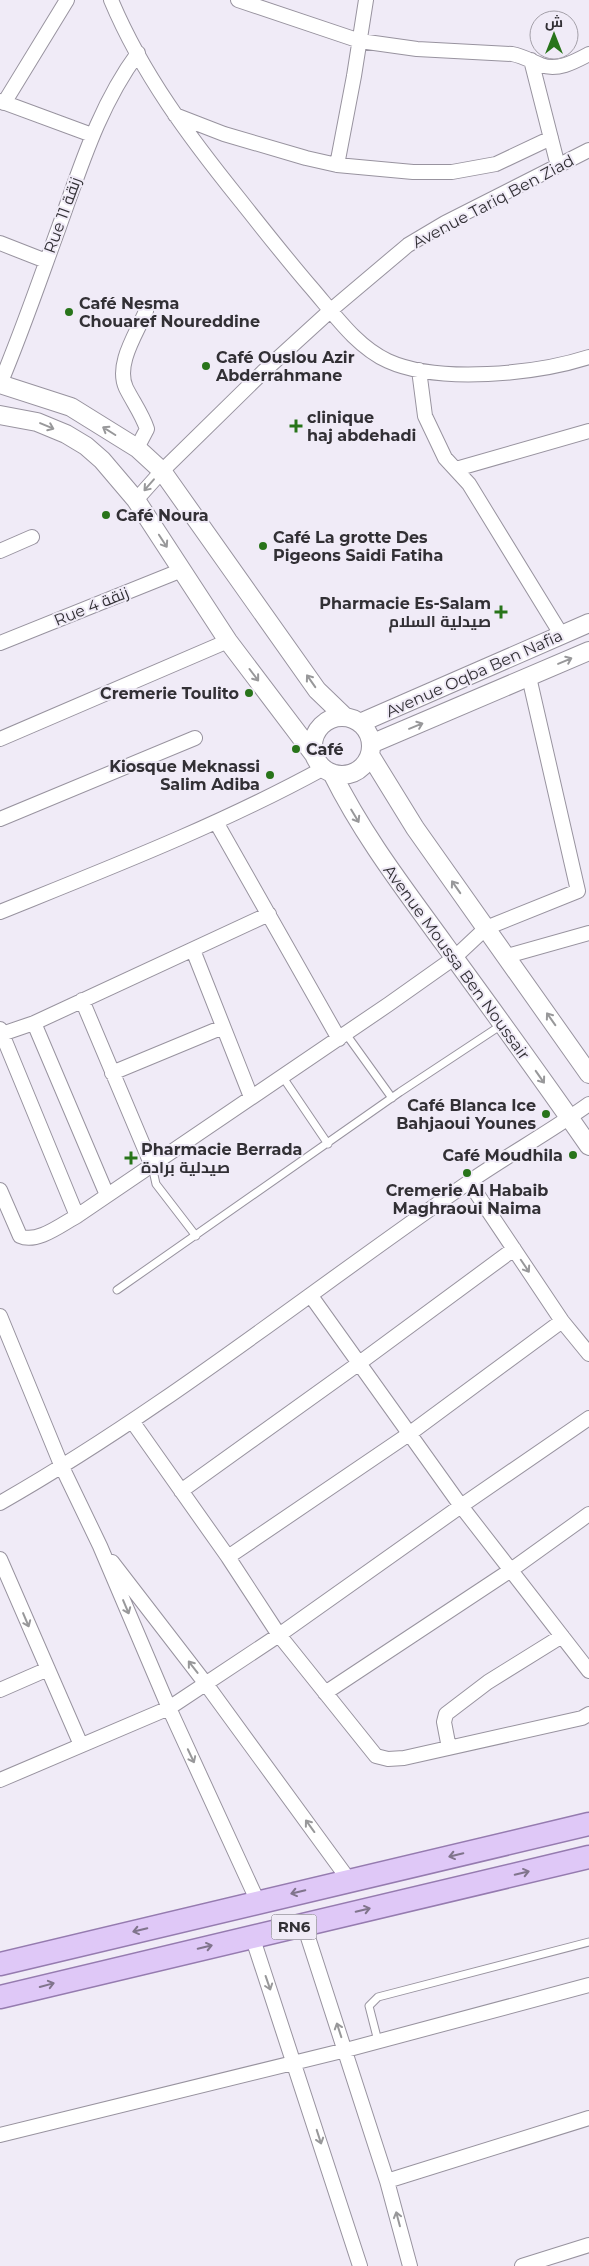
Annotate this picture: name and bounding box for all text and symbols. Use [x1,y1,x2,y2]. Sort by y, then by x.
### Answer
north arrow [529,10,579,60]
text: ش [545,13,563,31]
street label: Avenue Tariq Ben Ziad [409,151,577,252]
street label: Rue 11 زنقة [40,174,85,256]
place label: Café Nesma Chouaref Noureddine [79,294,260,331]
marker: Café Nesma Chouaref Noureddine [63,306,75,318]
place label: Café Ouslou Azir Abderrahmane [215,348,355,385]
marker: Café Ouslou Azir Abderrahmane [200,360,212,372]
place label: clinique haj abdehadi [307,408,416,445]
marker: clinique haj abdehadi [289,419,303,433]
one-way arrow [39,422,54,431]
one-way arrow [103,426,117,436]
one-way arrow [143,479,155,492]
place label: Café Noura [116,506,209,525]
marker: Café Noura [100,509,112,521]
place label: Café La grotte Des Pigeons Saidi Fatiha [273,528,443,565]
one-way arrow [158,534,168,548]
marker: Café La grotte Des Pigeons Saidi Fatiha [257,540,269,552]
street label: Rue 4 زنقة [51,583,131,630]
place label: Pharmacie Es-Salam صيدلية السلام [319,594,491,633]
marker: Pharmacie Es-Salam صيدلية السلام [495,606,507,618]
street label: Avenue Oqba Ben Nafia [383,626,566,721]
one-way arrow [557,656,572,665]
one-way arrow [249,668,259,682]
one-way arrow [306,675,316,689]
place label: Cremerie Toulito [100,684,239,703]
marker: Cremerie Toulito [243,687,255,699]
one-way arrow [408,721,423,730]
place label: Café [306,740,344,759]
marker: Café [290,743,302,755]
place label: Kiosque Meknassi Salim Adiba [109,757,260,794]
marker: Kiosque Meknassi Salim Adiba [264,769,276,781]
one-way arrow [350,809,360,823]
street label: Avenue Moussa Ben Noussair [379,861,534,1063]
one-way arrow [451,880,461,894]
one-way arrow [546,1012,556,1026]
one-way arrow [535,1069,545,1083]
place label: Café Blanca Ice Bahjaoui Younes [396,1096,537,1133]
marker: Café Blanca Ice Bahjaoui Younes [540,1108,552,1120]
place label: Pharmacie Berrada صيدلية برادة [141,1140,302,1177]
place label: Café Moudhila [443,1146,563,1165]
marker: Café Moudhila [567,1149,579,1161]
marker: Pharmacie Berrada صيدلية برادة [125,1152,137,1164]
marker: Cremerie Al Habaib Maghraoui Naima [461,1167,473,1179]
place label: Cremerie Al Habaib Maghraoui Naima [386,1181,548,1218]
one-way arrow [520,1259,530,1273]
one-way arrow [121,1599,131,1614]
one-way arrow [22,1612,32,1627]
one-way arrow [188,1661,199,1674]
one-way arrow [187,1748,196,1763]
one-way arrow [305,1819,315,1833]
one-way arrow [449,1851,465,1860]
one-way arrow [513,1868,529,1877]
one-way arrow [291,1888,307,1897]
one-way arrow [355,1905,371,1914]
road number: RN6 [272,1914,316,1940]
one-way arrow [133,1926,149,1935]
one-way arrow [197,1942,213,1951]
one-way arrow [264,1974,273,1990]
one-way arrow [39,1980,55,1989]
one-way arrow [334,2023,343,2039]
one-way arrow [314,2129,324,2145]
one-way arrow [392,2211,402,2227]

